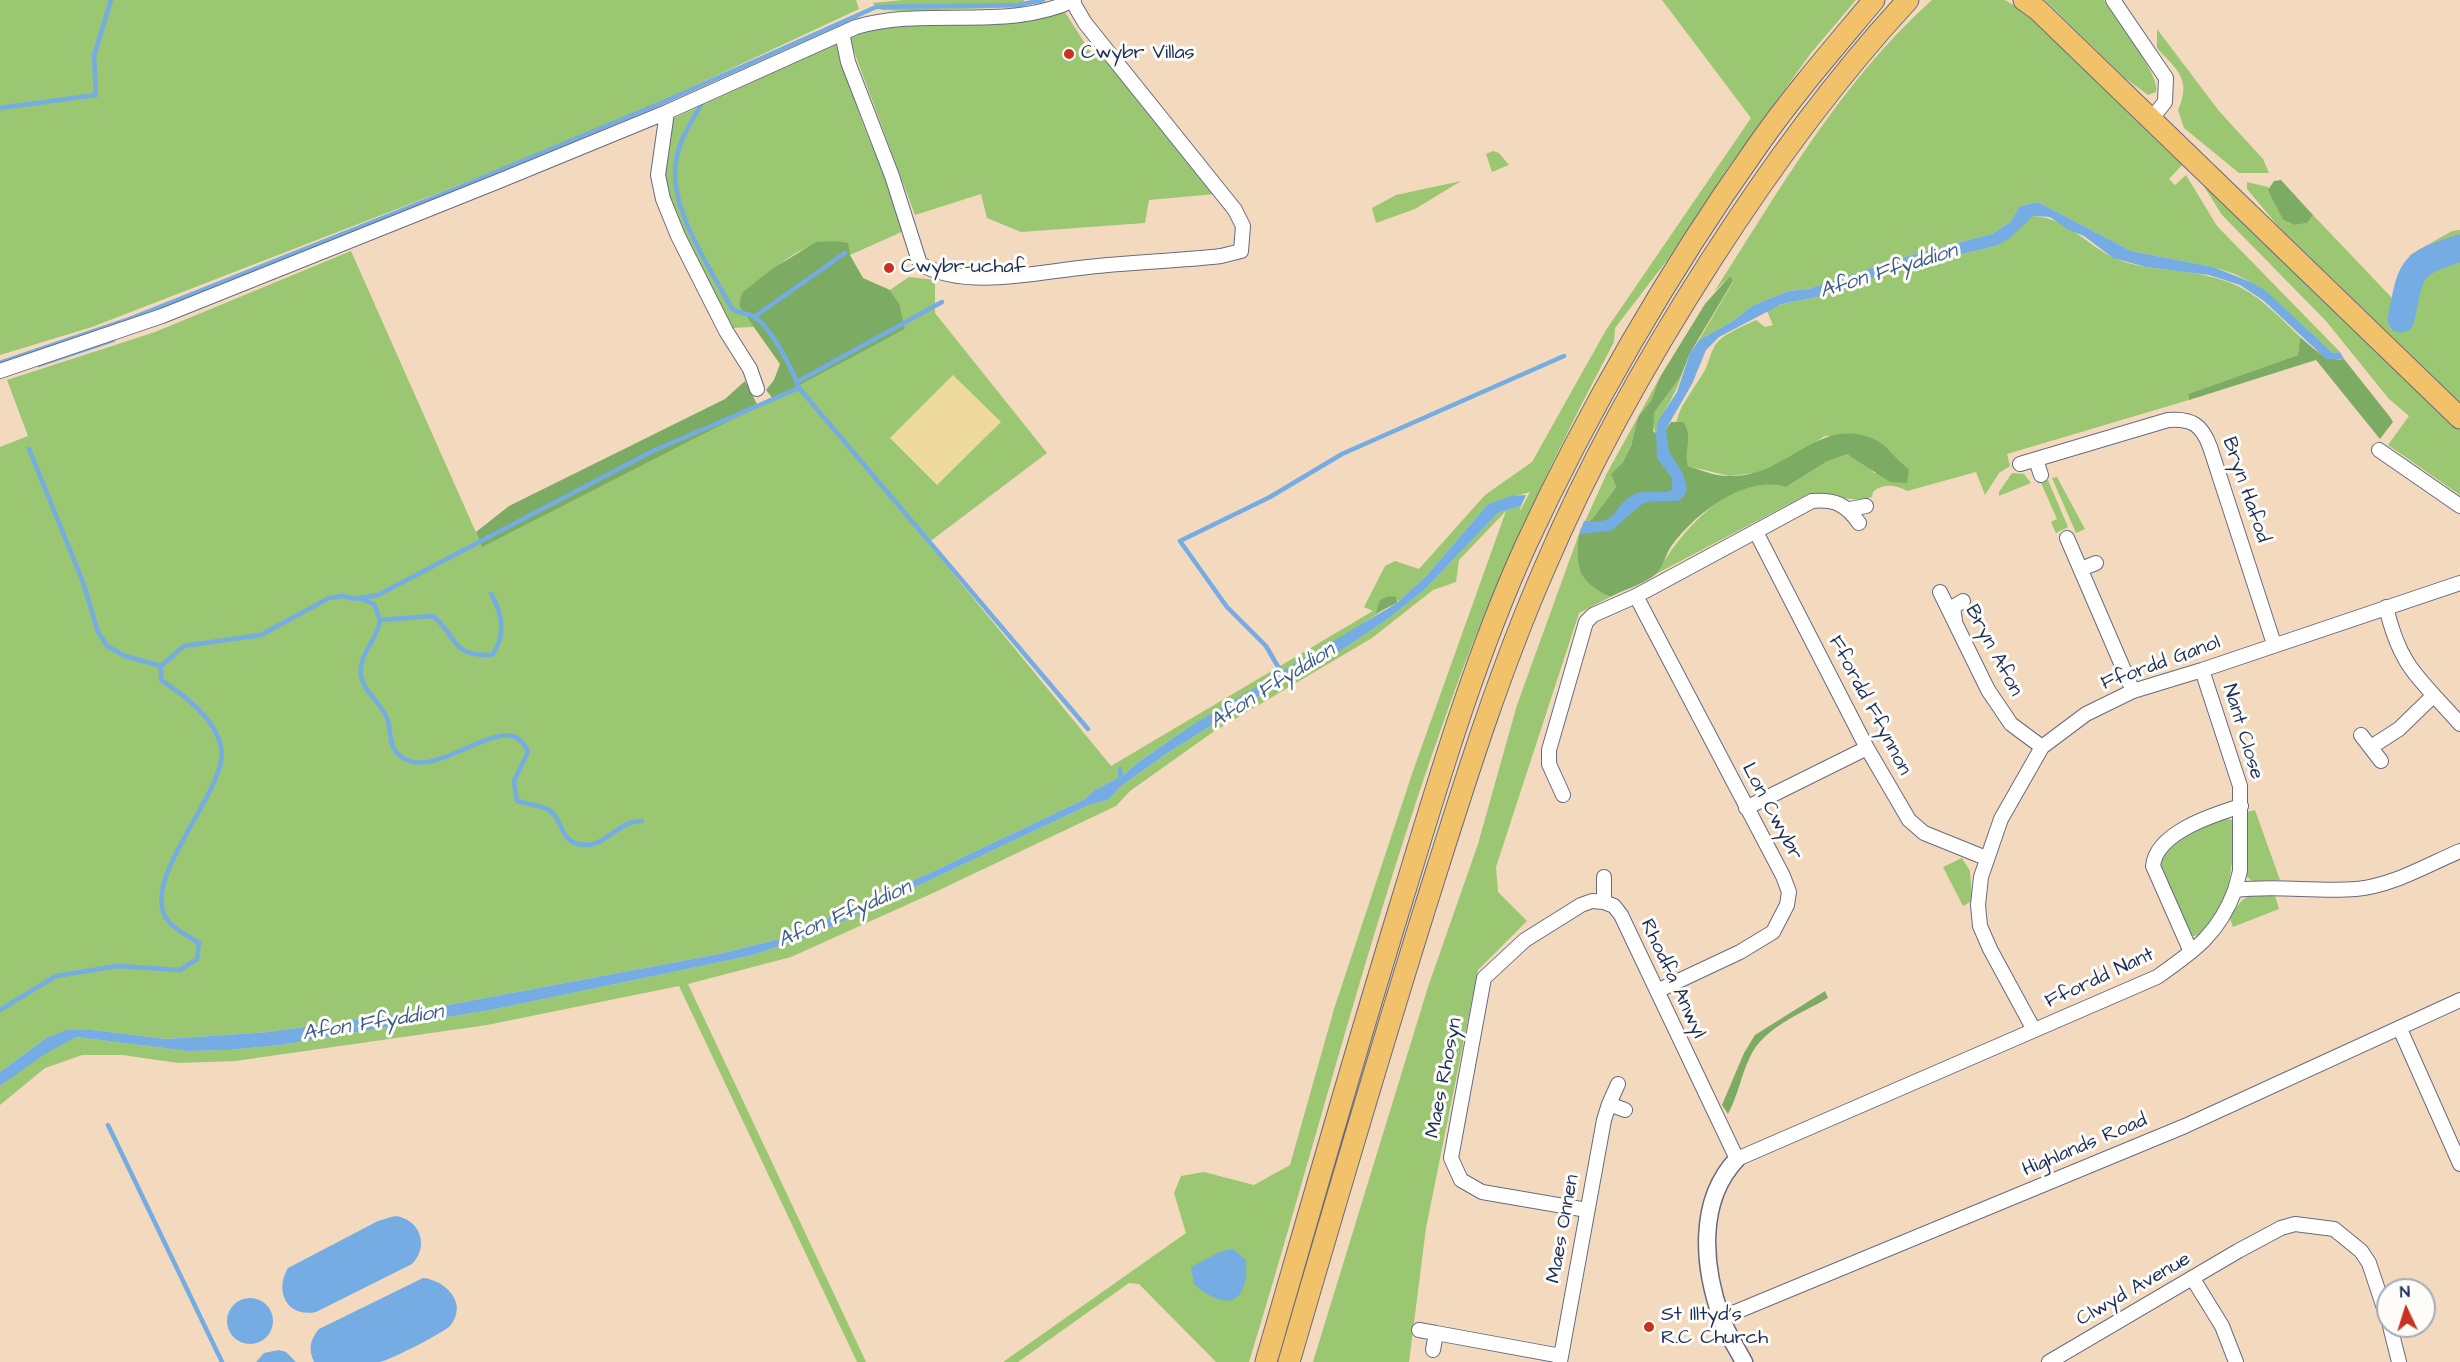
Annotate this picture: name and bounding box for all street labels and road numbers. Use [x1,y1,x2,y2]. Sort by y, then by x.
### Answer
street label: Bryn Hafod [2216,434,2274,546]
street label: Bryn Afon [1959,601,2027,701]
street label: Ffordd Ganol [2098,631,2224,697]
street label: Ffordd Ffynnon [1822,632,1916,780]
street label: Nant Close [2216,682,2268,782]
street label: Lon Cwybr [1735,759,1807,865]
street label: Rhodfa Anwyl [1634,916,1710,1042]
street label: Ffordd Nant [2042,943,2158,1015]
street label: Maes Rhosyn [1422,1016,1468,1140]
street label: Highlands Road [2019,1109,2151,1183]
street label: Maes Onnen [1543,1173,1585,1285]
street label: Clwyd Avenue [2073,1248,2195,1332]

